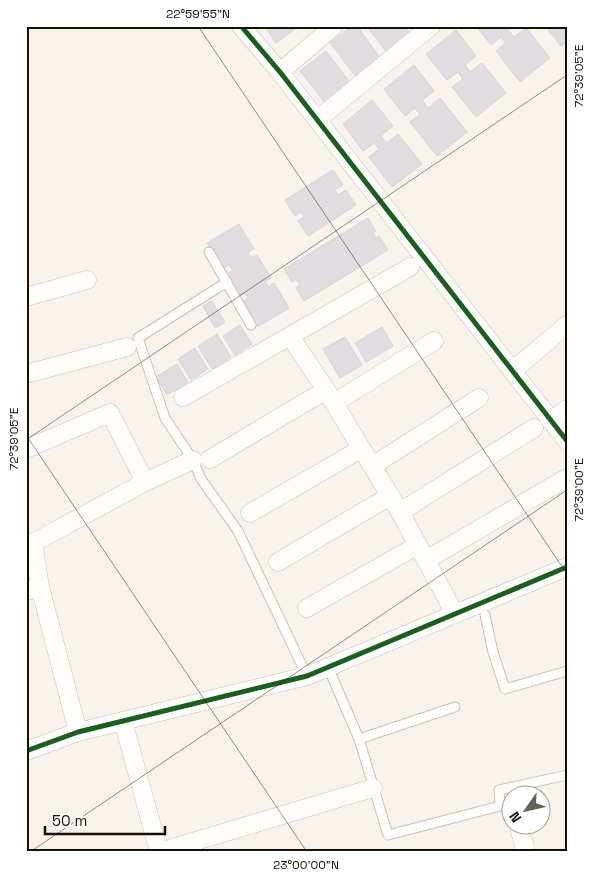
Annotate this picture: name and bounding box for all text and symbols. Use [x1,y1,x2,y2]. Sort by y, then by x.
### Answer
text: 22°59'55"N [166,6,230,22]
text: 72°39'05"E [571,44,587,107]
text: 72°39'05"E [6,407,22,470]
text: 72°39'00"E [571,458,587,522]
north arrow [500,786,550,836]
scale bar [45,803,165,835]
text: N [505,808,525,826]
text: 50 m [52,811,87,830]
text: 23°00'00"N [273,857,339,873]

